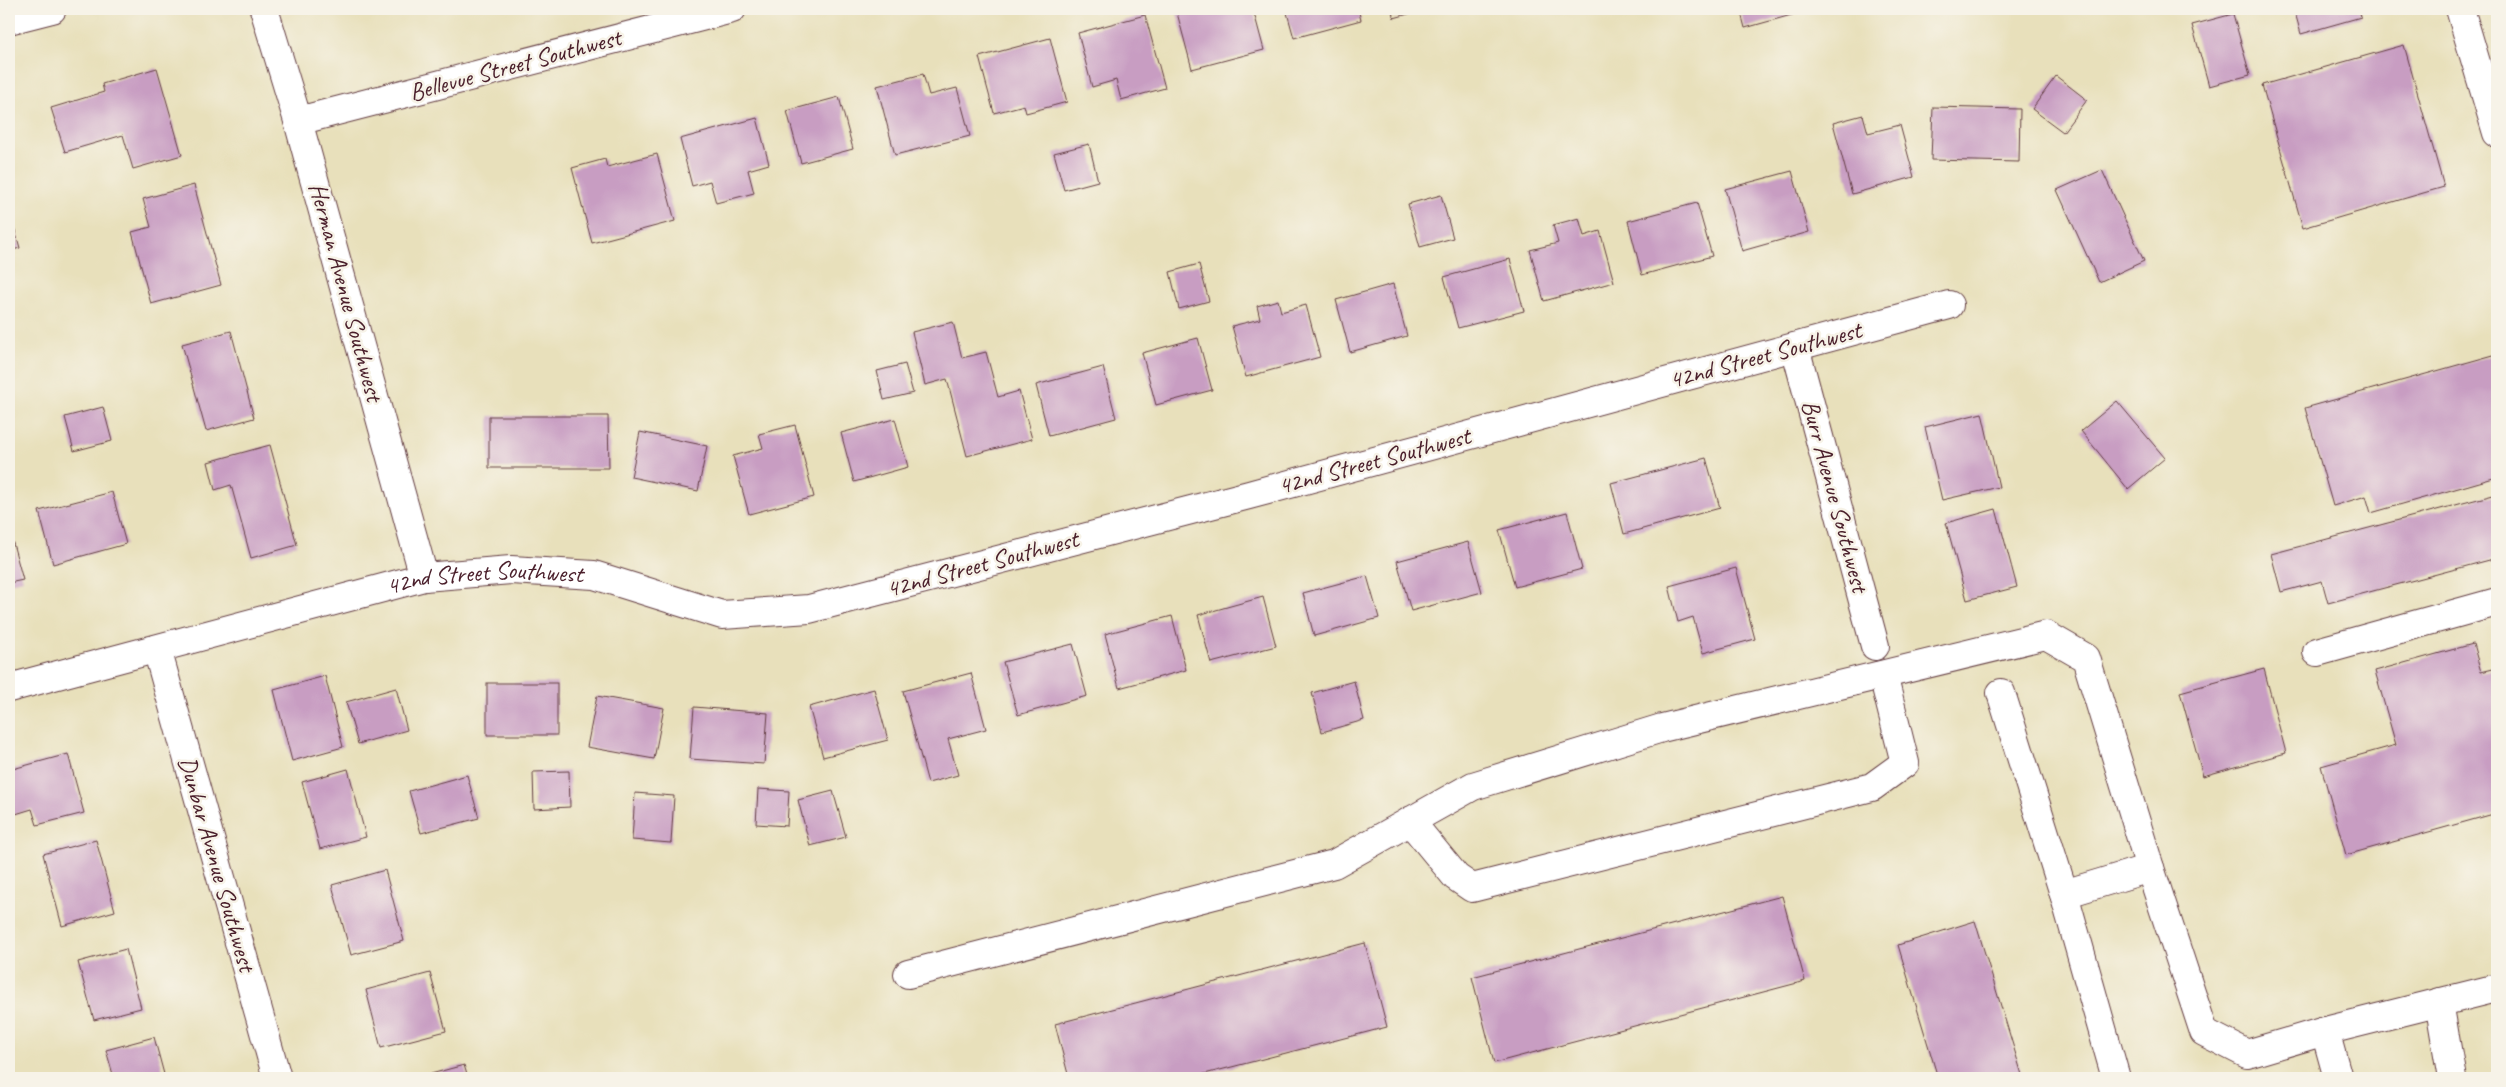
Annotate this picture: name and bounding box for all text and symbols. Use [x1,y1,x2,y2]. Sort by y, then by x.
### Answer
street label: Bellevue Street Southwest [406,21,627,109]
street label: Herman Avenue Southwest [301,179,391,407]
street label: 42nd Street Southwest [1665,313,1867,396]
street label: Burr Avenue Southwest [1794,396,1877,598]
street label: 42nd Street Southwest [1274,419,1476,502]
street label: 42nd Street Southwest [882,522,1084,605]
street label: 42nd Street Southwest [383,554,587,602]
street label: Dunbar Avenue Southwest [171,753,264,978]

